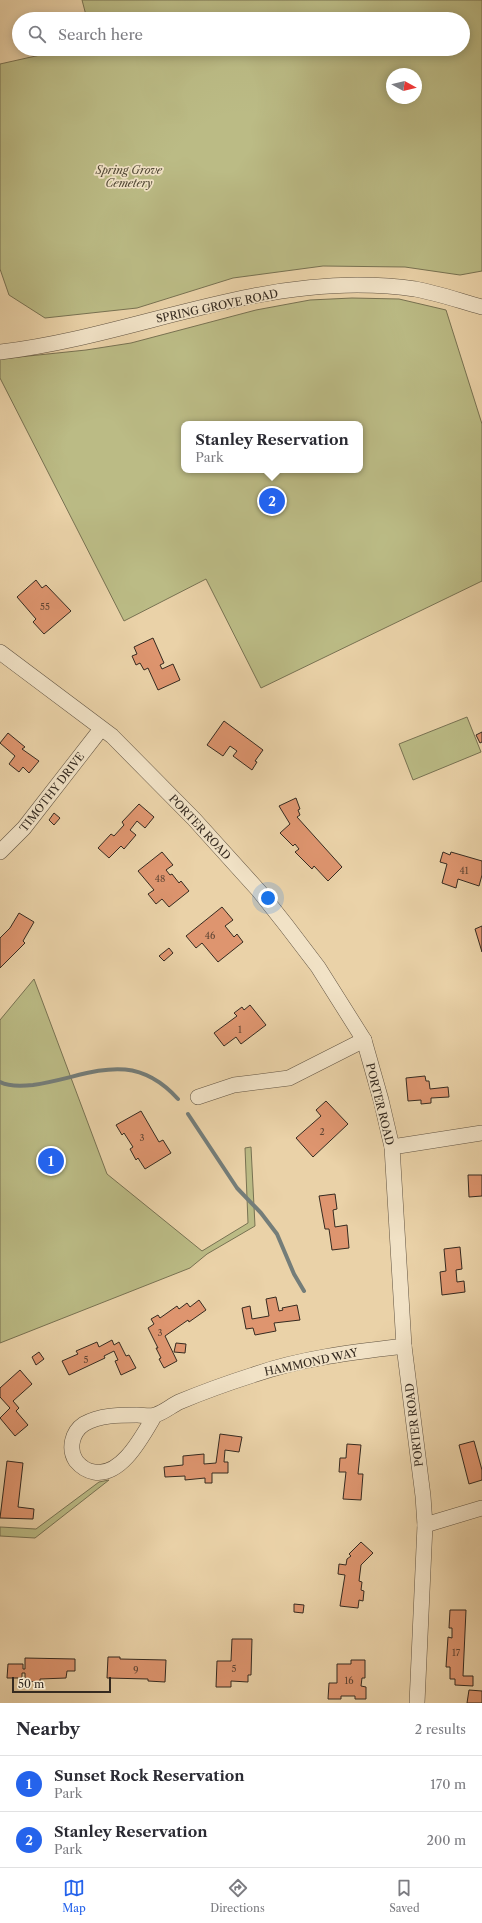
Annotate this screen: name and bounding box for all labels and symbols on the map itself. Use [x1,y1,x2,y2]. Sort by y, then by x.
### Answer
north arrow [386,68,422,104]
park label: Spring Grove Cemetery [95,163,163,190]
street label: SPRING GROVE ROAD [155,286,279,326]
pin: 2 [259,486,285,516]
house number: 55 [40,601,50,612]
street label: TIMOTHY DRIVE [17,749,88,835]
street label: PORTER ROAD [166,791,234,863]
house number: 41 [460,865,469,876]
house number: 48 [155,873,165,884]
your location [258,888,278,908]
house number: 46 [205,930,215,941]
house number: 1 [238,1024,242,1035]
street label: PORTER ROAD [363,1061,397,1147]
house number: 2 [319,1126,325,1137]
house number: 3 [140,1132,145,1143]
pin: 1 [38,1146,64,1176]
house number: 3 [158,1327,163,1338]
street label: HAMMOND WAY [263,1345,359,1379]
house number: 5 [84,1354,89,1365]
street label: PORTER ROAD [402,1382,426,1468]
house number: 17 [452,1647,461,1658]
house number: 5 [232,1663,237,1674]
house number: 9 [133,1664,139,1675]
scale bar [12,1675,111,1694]
house number: 16 [344,1675,354,1686]

